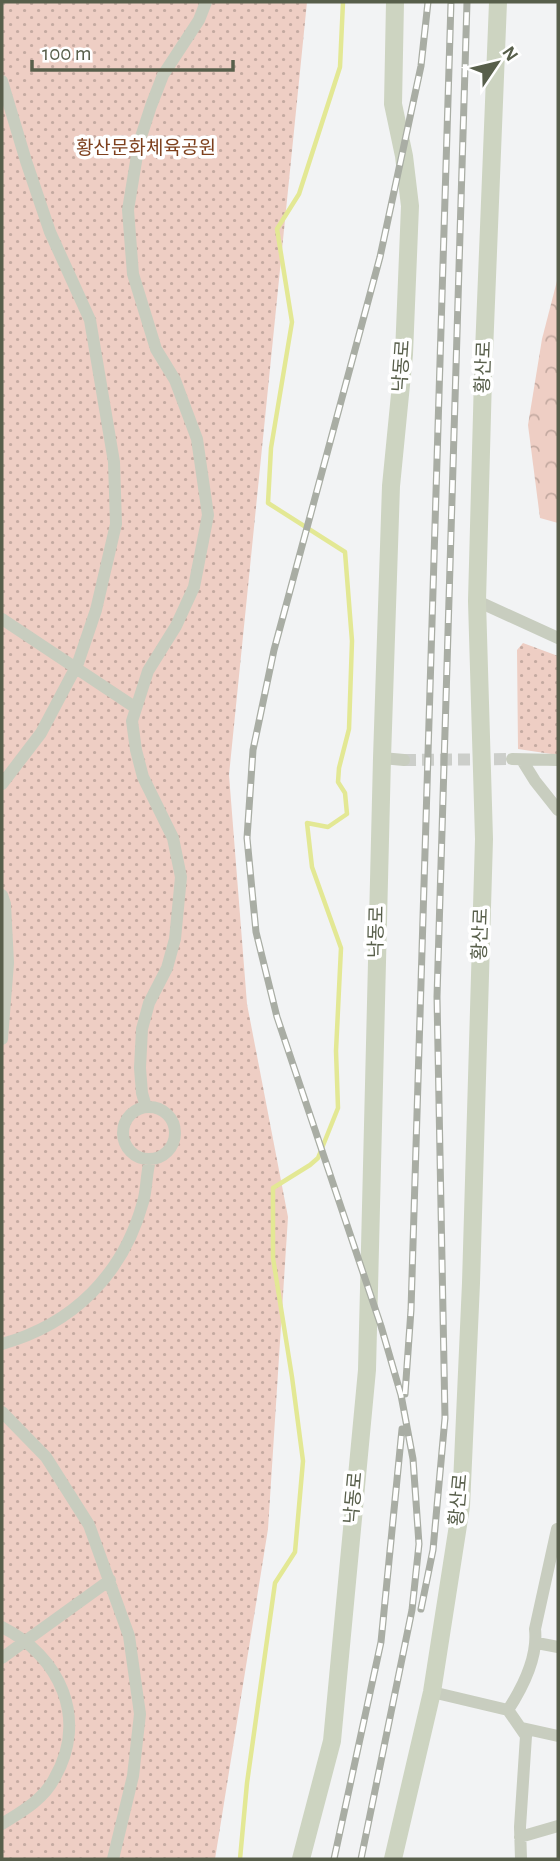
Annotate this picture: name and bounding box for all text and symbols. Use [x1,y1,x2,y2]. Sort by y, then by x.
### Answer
scale bar [32,28,233,72]
north arrow [462,28,532,98]
text: 100 m [42,43,92,64]
text: N [498,43,521,65]
park label: 황산문화체육공원 [76,137,216,158]
street label: 낙동로 [390,339,413,393]
street label: 황산로 [472,340,494,394]
street label: 낙동로 [366,906,387,958]
street label: 황산로 [469,907,491,961]
street label: 낙동로 [341,1471,366,1525]
street label: 황산로 [445,1473,471,1527]

